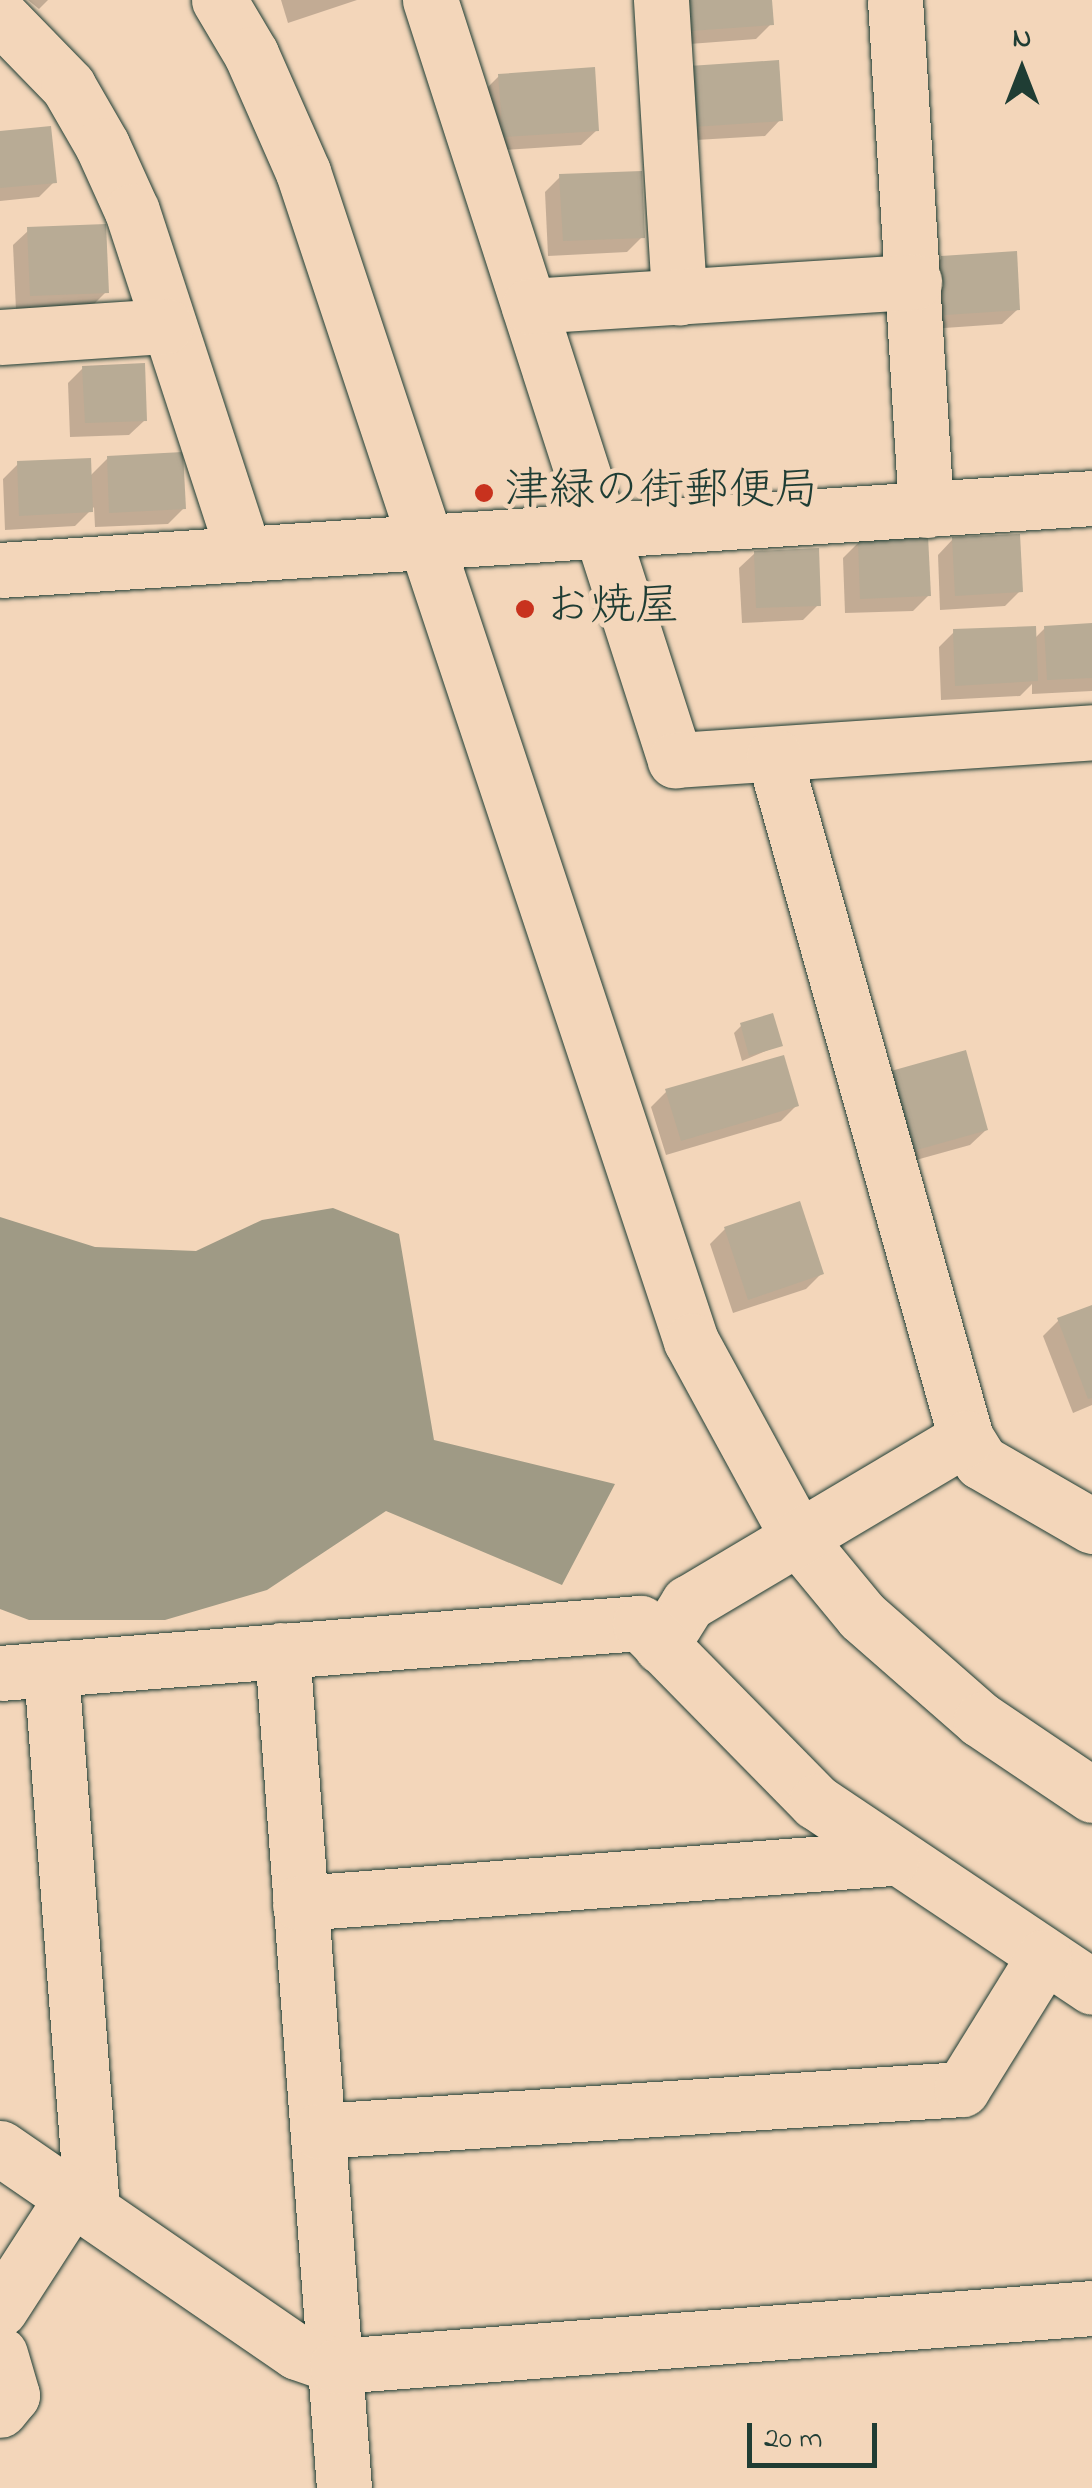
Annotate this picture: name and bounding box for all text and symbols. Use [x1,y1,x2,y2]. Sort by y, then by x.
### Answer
text: N [1013,19,1031,60]
north arrow [972,20,1072,120]
place label: 津緑の街郵便局 [504,466,819,520]
marker: 津緑の街郵便局 [473,482,495,504]
place label: お焼屋 [545,582,680,636]
marker: お焼屋 [514,598,536,620]
scale bar [752,2403,882,2465]
text: 20 m [764,2418,823,2462]

